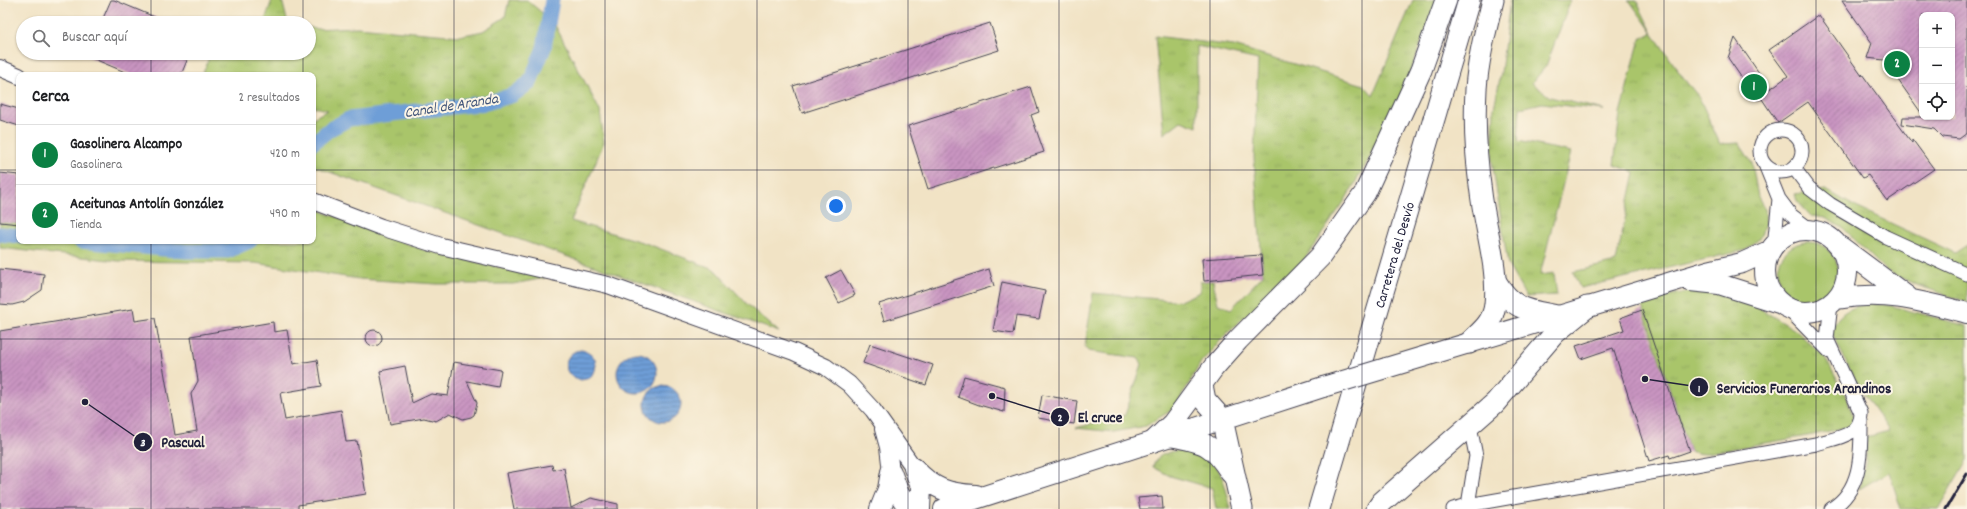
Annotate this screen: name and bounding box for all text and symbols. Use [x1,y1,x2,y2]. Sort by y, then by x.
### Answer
map controls [1919,12,1955,120]
button: + [1919,12,1955,48]
search box [16,16,316,60]
icon: search [30,27,52,49]
text: Buscar aquí [62,27,127,49]
button: − [1919,48,1955,84]
pin: 2 [1884,49,1910,79]
pin: 1 [1741,72,1767,102]
button: locate [1919,84,1955,120]
text: Cerca [32,86,69,110]
text: 2 resultados [238,89,300,108]
water label: Canal de Aranda [403,89,501,125]
text: Gasolinera Alcampo [70,134,182,156]
text: 1 [44,145,46,164]
text: 420 m [270,145,300,164]
text: Gasolinera [70,156,122,175]
text: Aceitunas Antolín González [70,194,224,216]
your location [826,196,846,216]
street label: Carretera del Desvío [1371,200,1421,311]
text: 2 [42,205,48,224]
text: 490 m [270,205,300,224]
text: Tienda [70,216,102,235]
callout: Servicios Funerarios Arandinos [1689,374,1900,401]
text: Servicios Funerarios Arandinos [1717,379,1891,401]
text: 1 [1698,381,1701,398]
callout: El cruce [1050,404,1130,431]
text: El cruce [1078,408,1123,430]
text: 2 [1057,410,1063,427]
callout: Pascual [133,428,212,455]
text: Pascual [161,433,205,455]
text: 3 [140,435,146,452]

